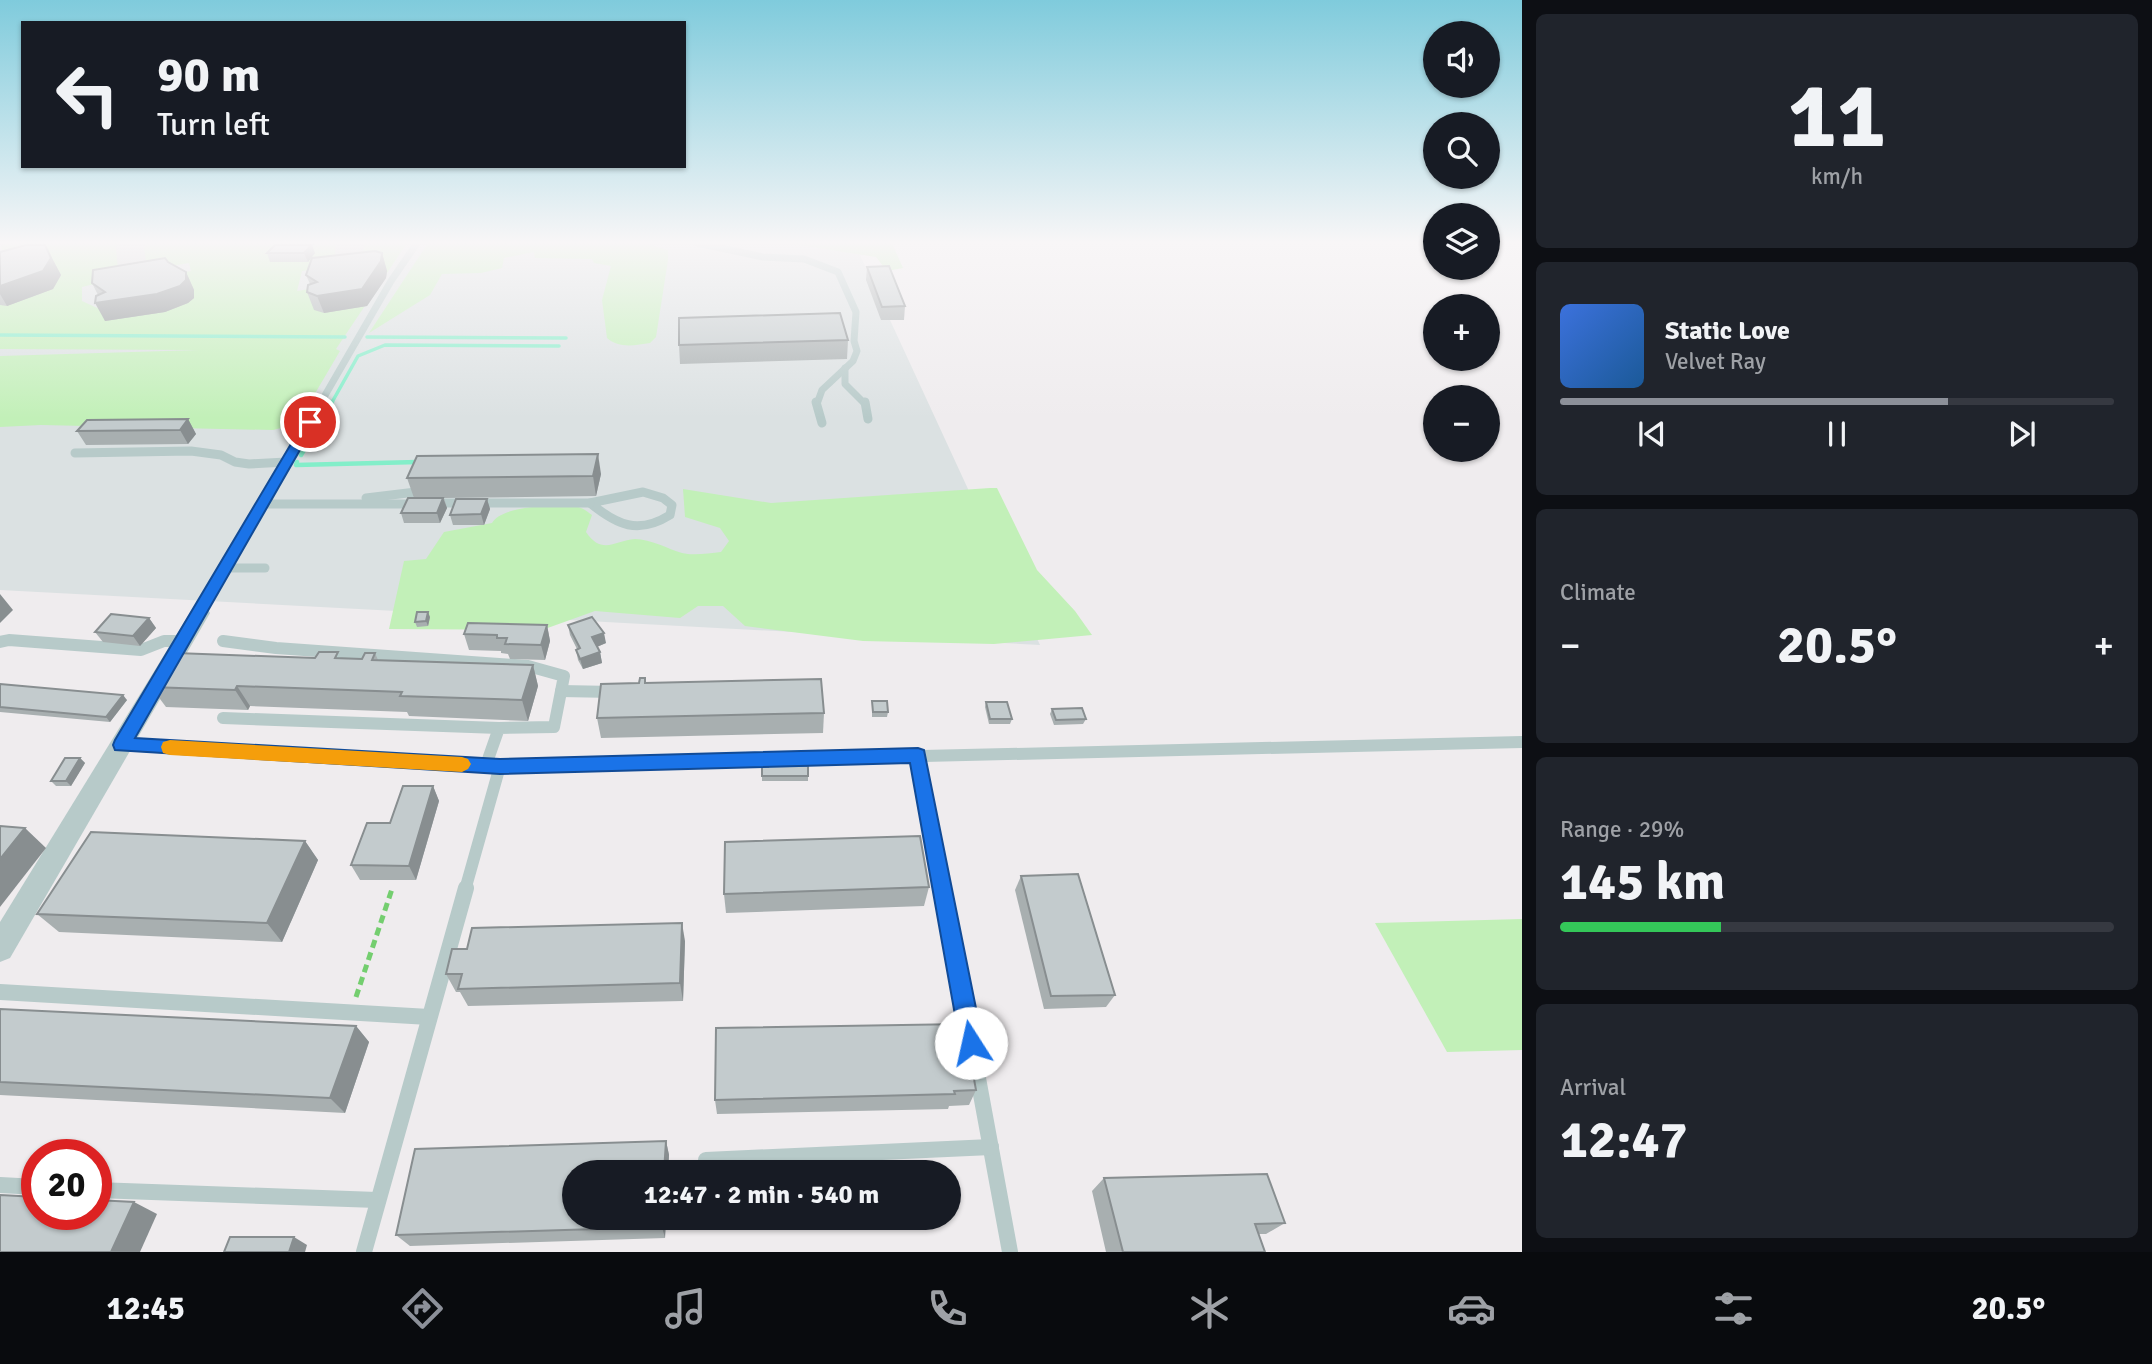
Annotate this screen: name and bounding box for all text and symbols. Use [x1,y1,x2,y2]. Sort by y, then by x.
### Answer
map controls [1423,21,1500,462]
button: sound [1423,21,1500,98]
text: 90 m [157,45,260,105]
icon: left [42,49,133,140]
text: 11 [1788,60,1886,173]
text: Turn left [157,105,270,144]
button: search [1423,112,1500,189]
text: km/h [1811,162,1863,191]
button: layers [1423,203,1500,280]
button: + [1423,294,1500,371]
text: Static Love [1665,315,1790,347]
text: Velvet Ray [1665,347,1766,376]
button: − [1423,385,1500,462]
pin [280,392,340,452]
icon: arrive [291,403,329,441]
icon: previous [1633,415,1671,453]
icon: pause [1818,415,1856,453]
icon: next [2003,415,2041,453]
text: Climate [1560,578,1636,607]
text: 20.5° [1777,613,1897,677]
text: − [1560,622,1581,669]
text: + [2093,622,2114,669]
text: Range · 29% [1560,815,1684,844]
text: 145 km [1560,850,1725,914]
position arrow [934,1006,1008,1080]
text: Arrival [1560,1073,1626,1102]
text: 12:47 [1560,1108,1688,1172]
speed limit sign: 20 [21,1139,112,1230]
text: 12:47 · 2 min · 540 m [644,1179,879,1211]
icon: directions [398,1284,447,1333]
icon: music [661,1284,710,1333]
icon: phone [923,1284,972,1333]
icon: climate [1185,1284,1234,1333]
icon: car [1447,1284,1496,1333]
icon: filters [1709,1284,1758,1333]
text: 12:45 [107,1289,185,1328]
text: 20.5° [1972,1289,2045,1328]

